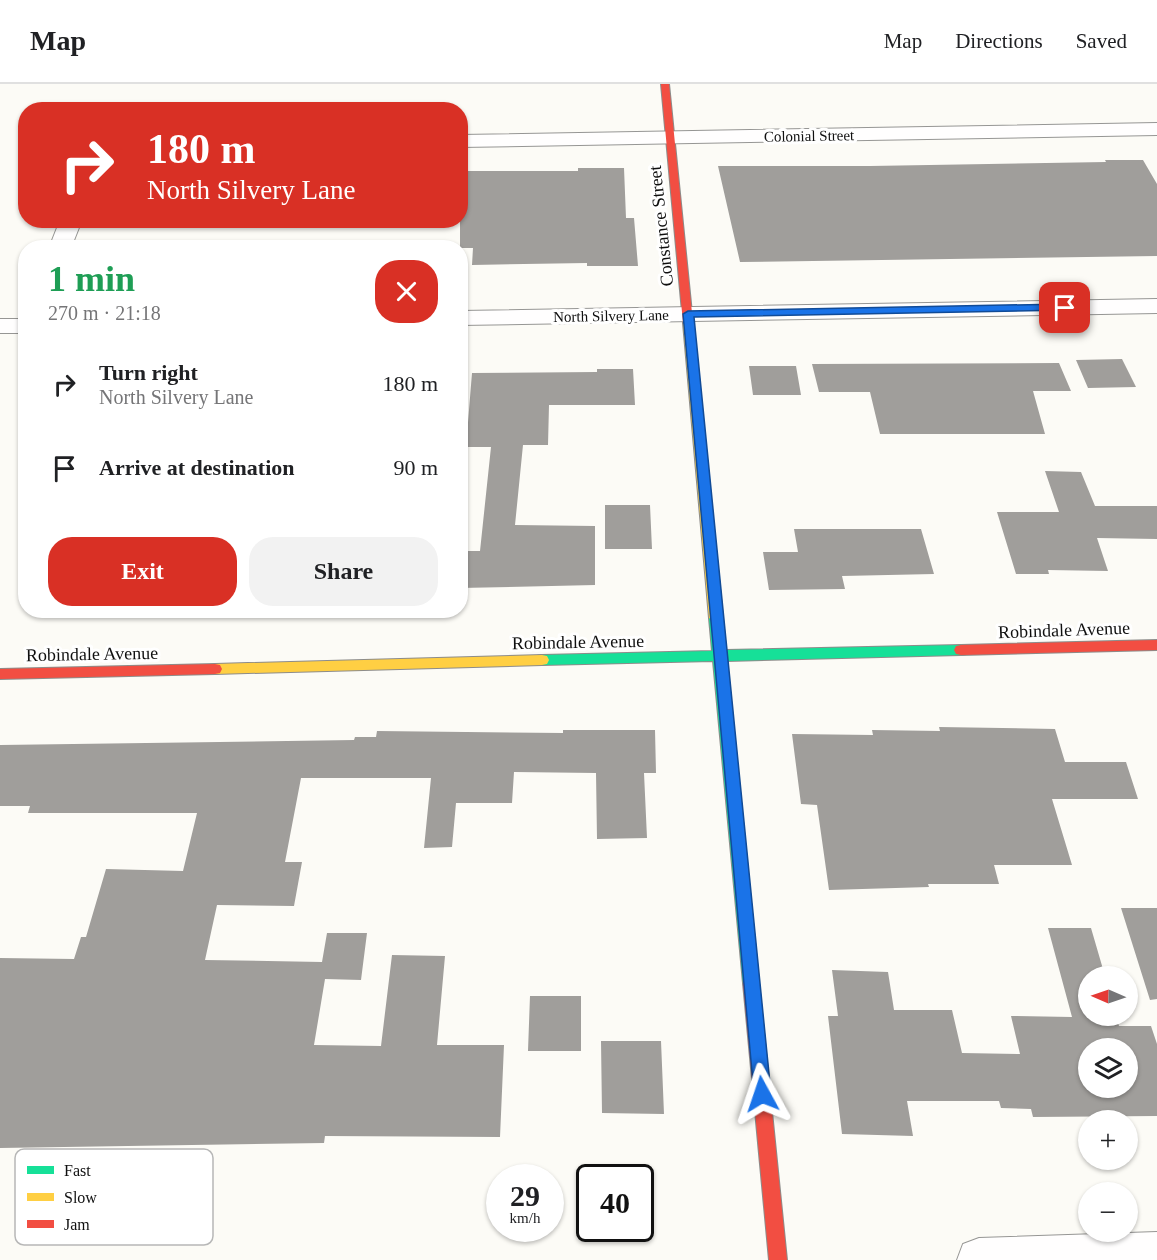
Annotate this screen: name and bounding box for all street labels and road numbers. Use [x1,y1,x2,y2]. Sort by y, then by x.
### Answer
street label: Colonial Street [764,127,855,145]
street label: Constance Street [645,165,677,287]
street label: North Silvery Lane [553,307,669,325]
street label: Robindale Avenue [998,618,1130,642]
street label: Robindale Avenue [512,631,644,653]
street label: Robindale Avenue [26,643,158,665]

